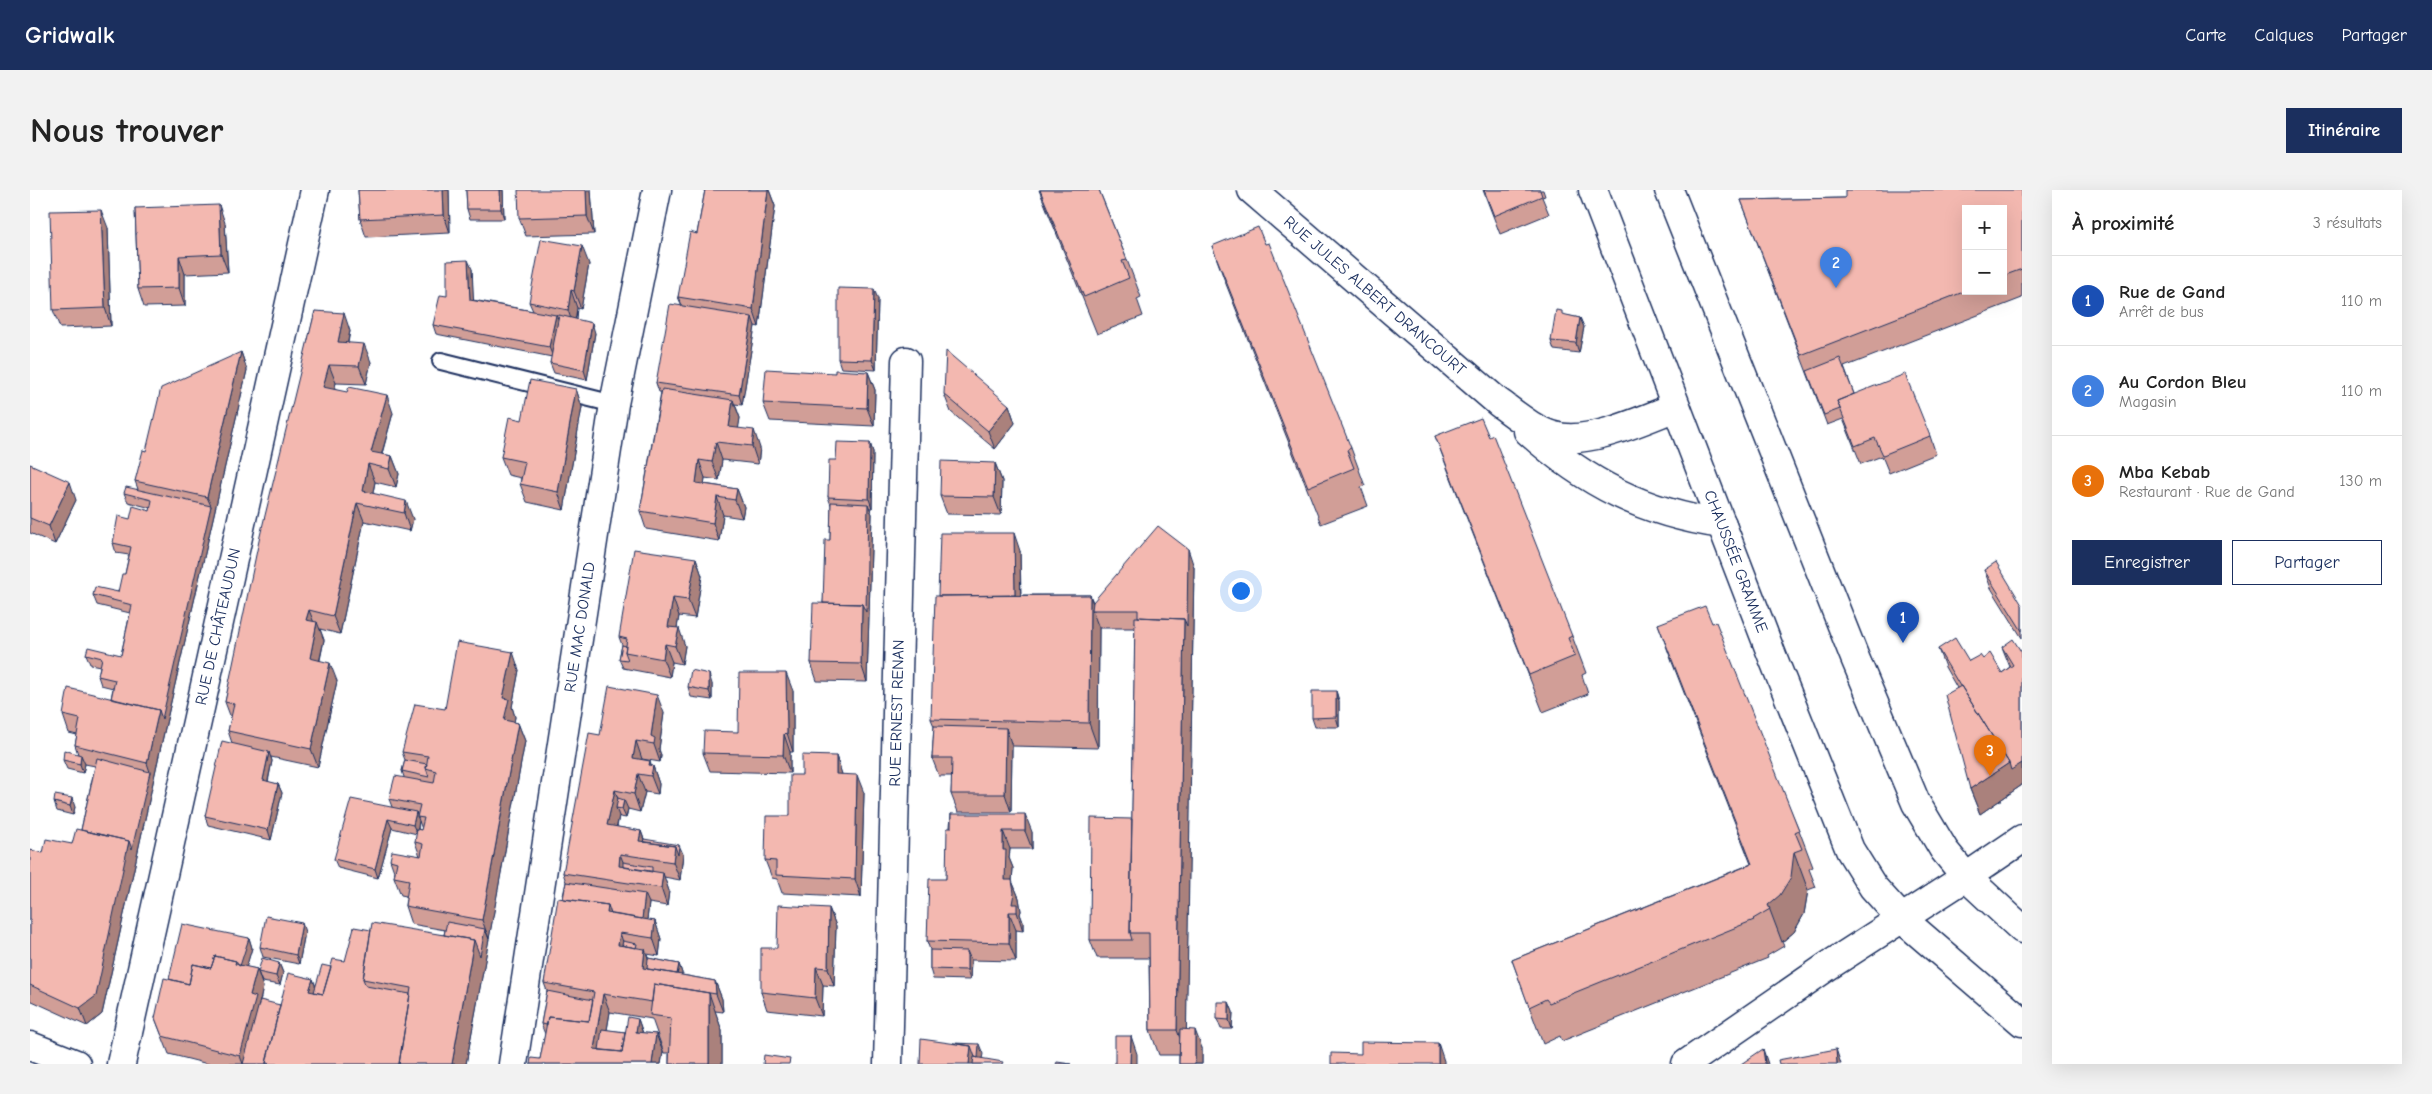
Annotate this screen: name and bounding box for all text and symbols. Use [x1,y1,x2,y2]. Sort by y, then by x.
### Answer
text: Gridwalk [25,21,114,49]
text: Carte [2185,25,2226,46]
text: Calques [2254,25,2314,46]
text: Partager [2342,25,2407,46]
button: Itinéraire [2286,108,2402,153]
text: Nous trouver [30,110,223,151]
map controls [1962,205,2007,295]
button: + [1962,205,2007,250]
text: À proximité [2072,211,2174,235]
street label: RUE JULES ALBERT DRANCOURT [1280,212,1470,380]
text: 3 résultats [2313,214,2382,232]
pin: 2 [1820,247,1852,288]
button: − [1962,250,2007,295]
text: Rue de Gand [2119,281,2225,303]
text: 1 [2085,292,2091,310]
text: 110 m [2341,292,2382,310]
text: Arrêt de bus [2119,303,2204,321]
text: Au Cordon Bleu [2119,371,2247,393]
text: 2 [2084,382,2092,400]
text: 110 m [2341,382,2382,400]
text: Magasin [2119,393,2177,411]
text: Mba Kebab [2119,461,2210,483]
text: 3 [2084,472,2092,490]
text: 130 m [2339,472,2382,490]
text: Restaurant · Rue de Gand [2119,483,2295,501]
street label: CHAUSSÉE GRAMME [1700,488,1771,635]
button: Enregistrer [2072,540,2222,585]
button: Partager [2232,540,2382,585]
street label: RUE DE CHÂTEAUDUN [192,546,244,707]
street label: RUE MAC DONALD [561,561,599,694]
your location [1228,578,1254,604]
pin: 1 [1887,602,1919,643]
street label: RUE ERNEST RENAN [886,639,908,787]
pin: 3 [1974,735,2006,776]

